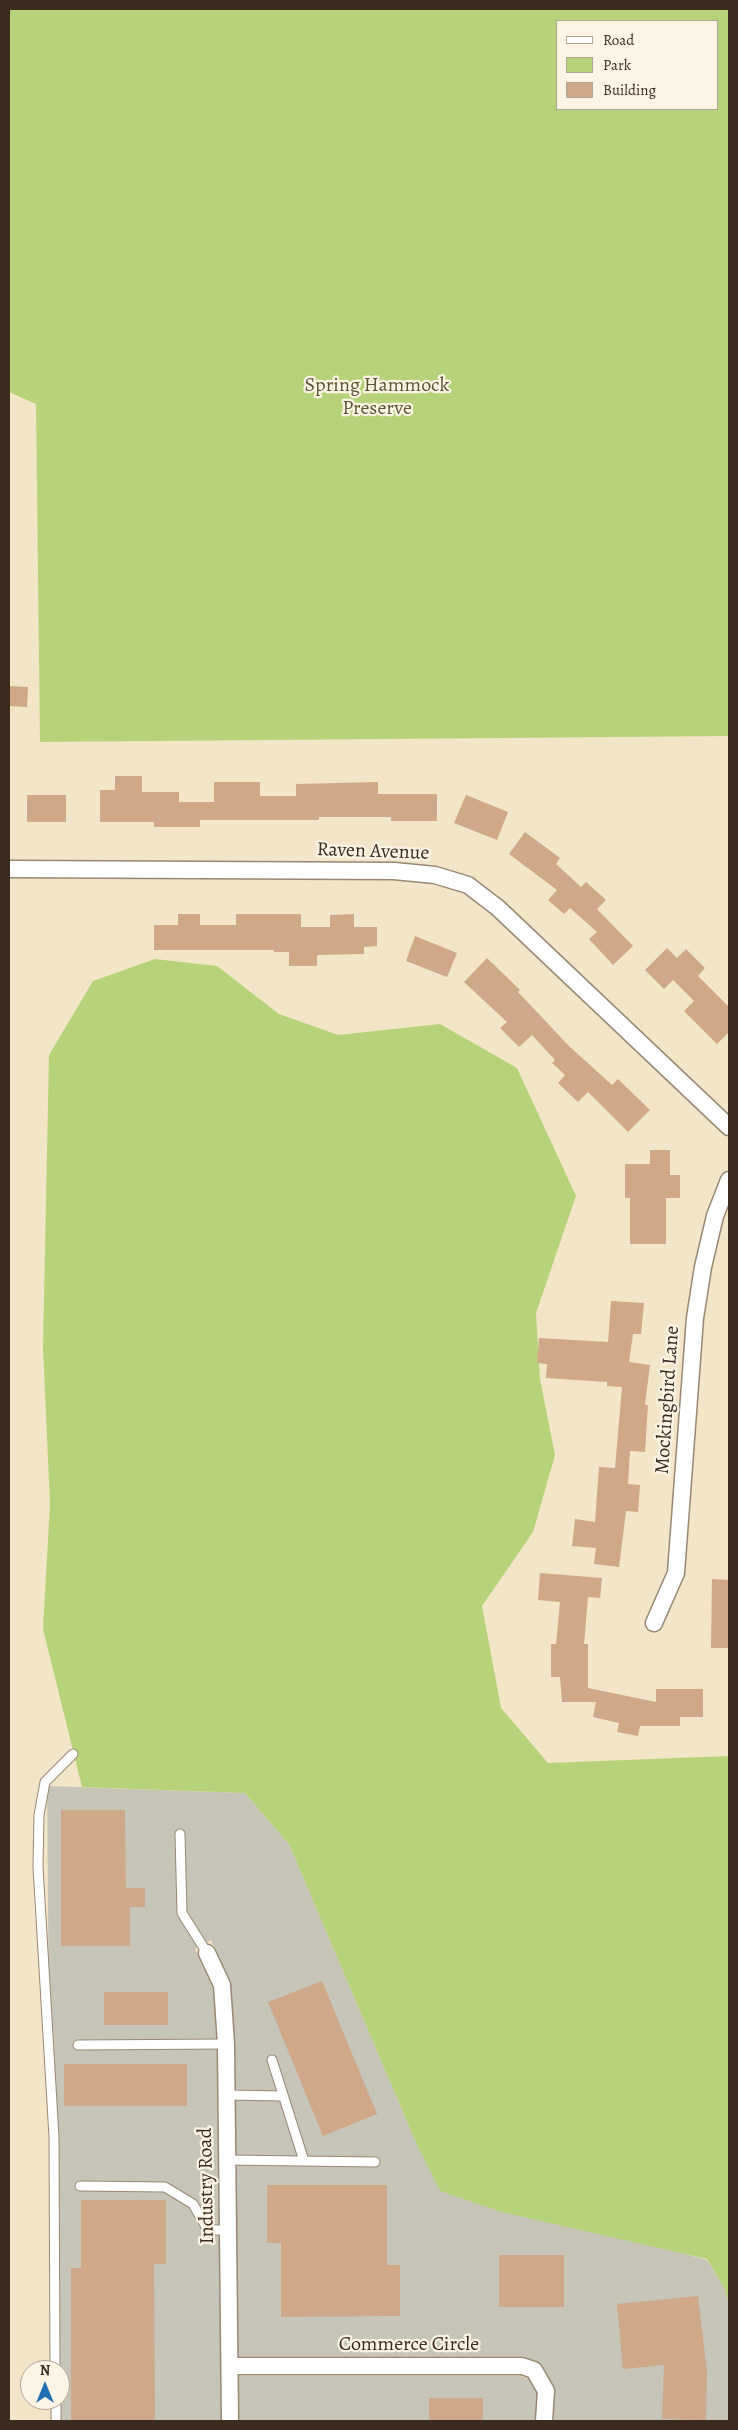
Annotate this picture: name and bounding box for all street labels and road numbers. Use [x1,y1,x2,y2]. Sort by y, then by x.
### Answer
street label: Raven Avenue [316,838,430,866]
street label: Mockingbird Lane [651,1325,685,1475]
street label: Industry Road [194,2127,220,2245]
street label: Commerce Circle [339,2333,479,2357]

